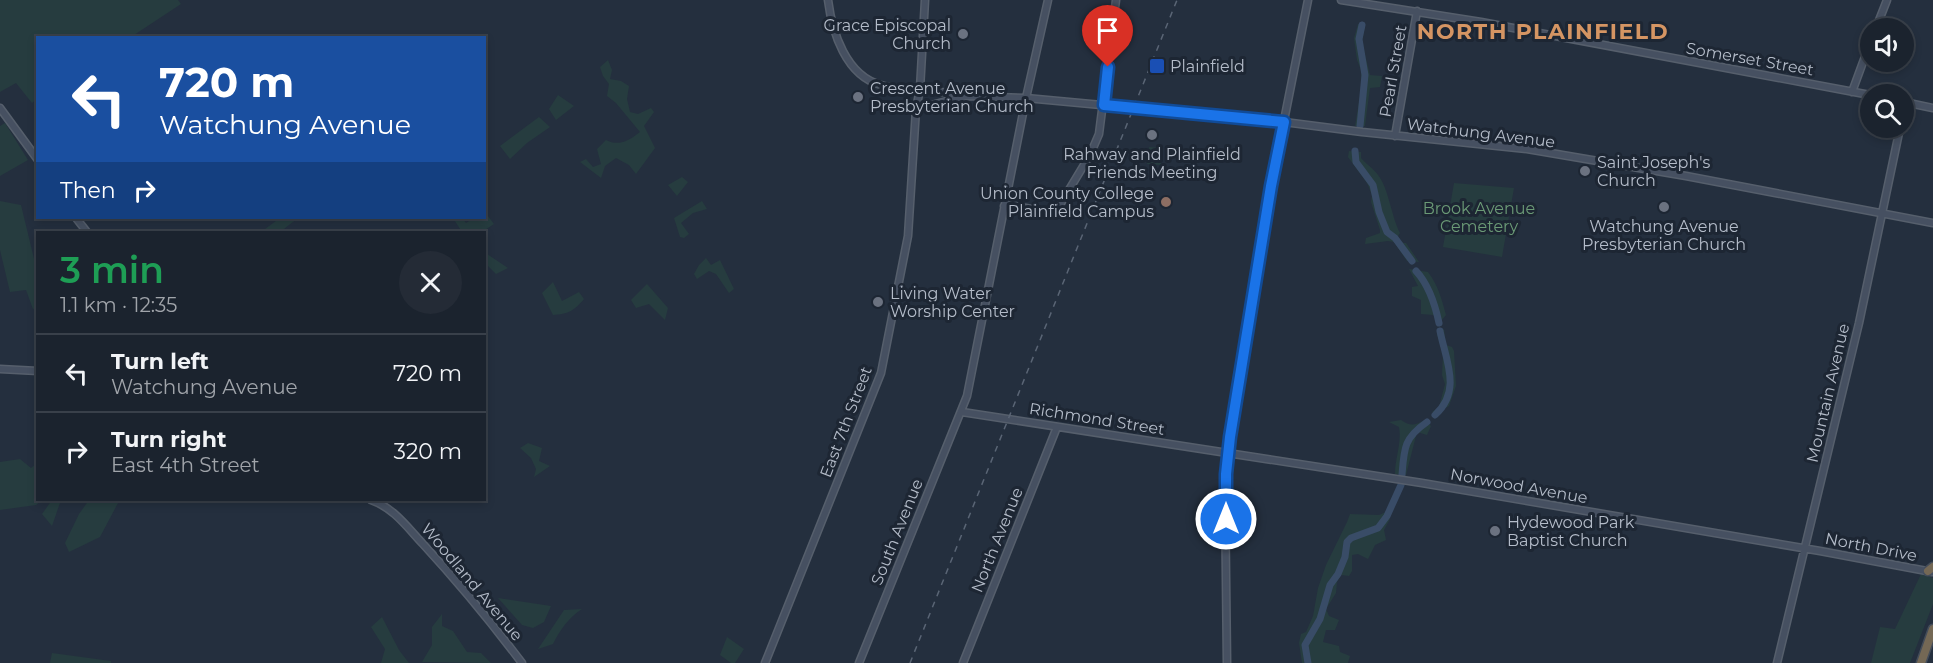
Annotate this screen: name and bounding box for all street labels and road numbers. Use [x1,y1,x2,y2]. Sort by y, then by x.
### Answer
street label: Pearl Street [1376,23,1411,119]
street label: Somerset Street [1685,38,1816,80]
street label: Watchung Avenue [1406,114,1556,152]
street label: Mountain Avenue [1803,322,1853,464]
street label: East 7th Street [816,363,876,480]
street label: Richmond Street [1028,399,1167,439]
street label: Norwood Avenue [1449,465,1589,507]
street label: South Avenue [867,476,927,588]
street label: North Avenue [967,485,1027,595]
street label: Woodland Avenue [417,519,527,645]
street label: North Drive [1823,529,1919,565]

